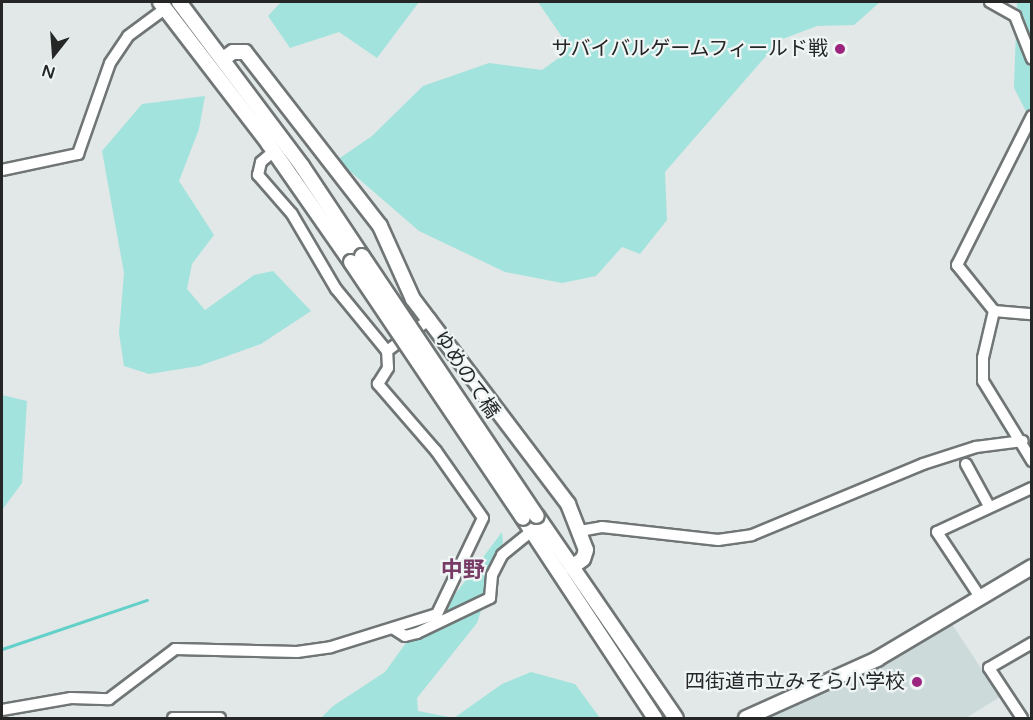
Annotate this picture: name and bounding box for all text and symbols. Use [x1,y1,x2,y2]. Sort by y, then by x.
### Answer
north arrow [24,24,84,84]
place label: サバイバルゲームフィールド戦 [548,37,828,61]
marker: サバイバルゲームフィールド戦 [833,42,847,56]
text: N [40,60,58,83]
street label: ゆめのて橋 [428,327,504,423]
district label: 中野 [441,558,485,584]
place label: 四街道市立みそら小学校 [685,670,905,694]
marker: 四街道市立みそら小学校 [910,675,924,689]

